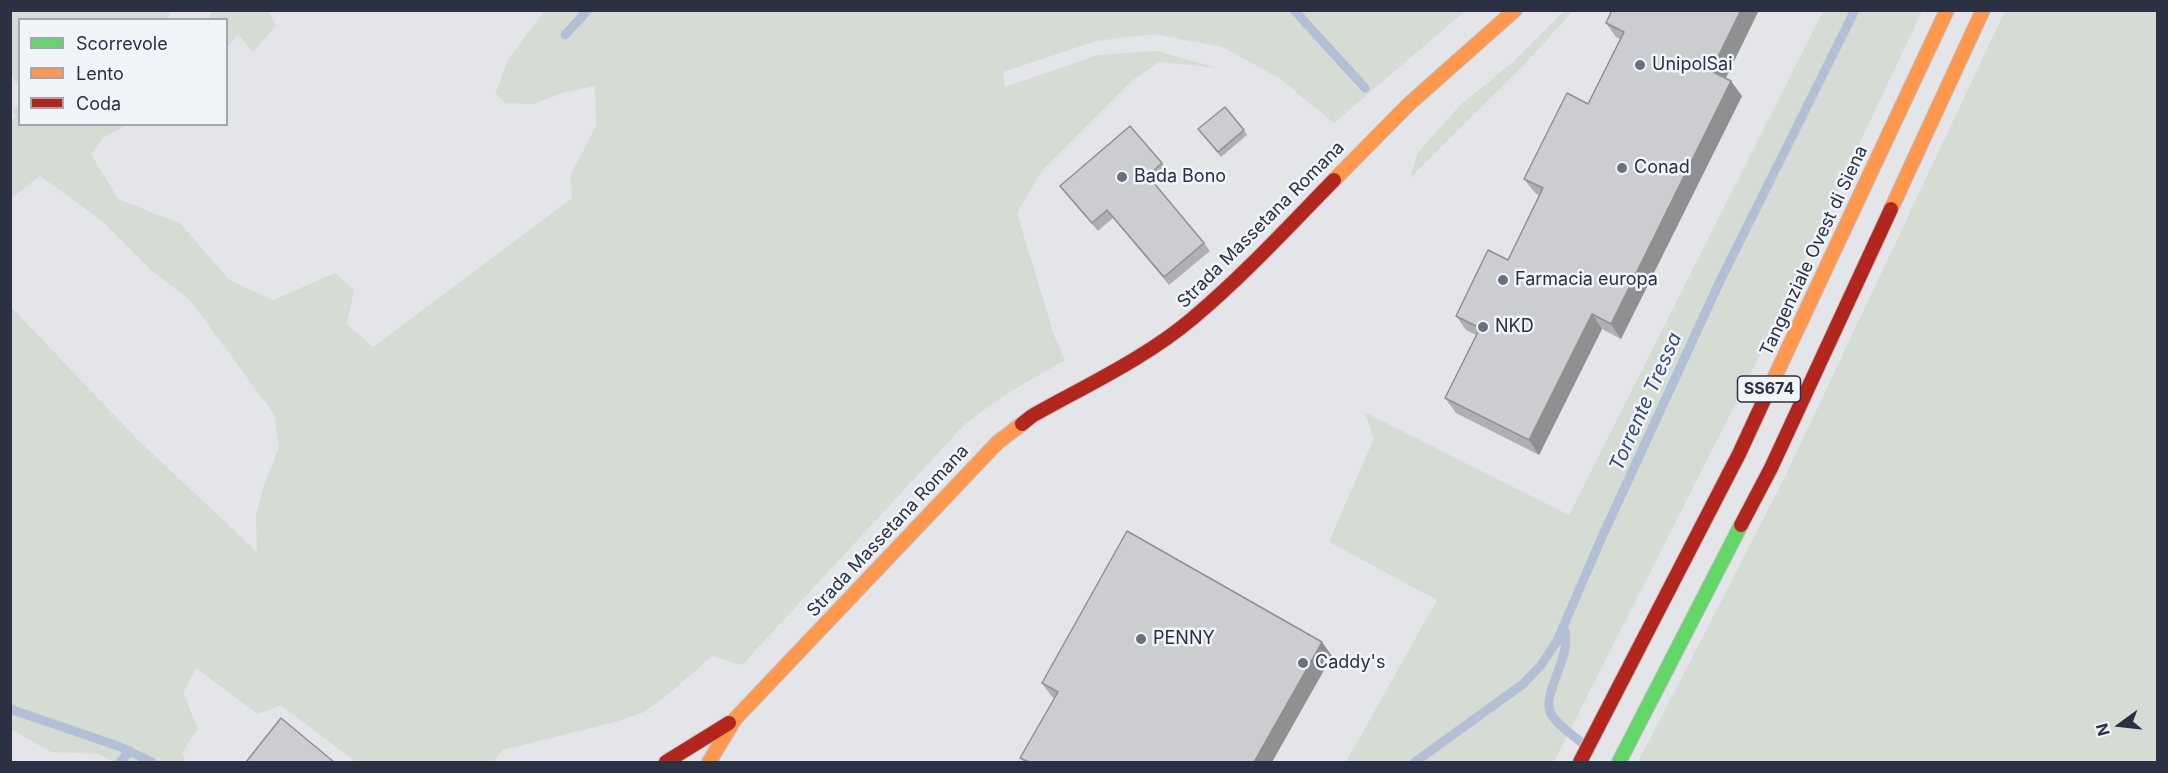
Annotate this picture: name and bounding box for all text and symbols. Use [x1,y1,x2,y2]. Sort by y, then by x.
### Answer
legend [18,18,228,126]
text: Scorrevole [76,33,168,54]
place label: UnipolSai [1652,54,1733,76]
marker: UnipolSai [1633,58,1647,72]
text: Lento [76,63,124,84]
text: Coda [76,93,121,114]
street label: Strada Massetana Romana [1173,137,1349,313]
street label: Tangenziale Ovest di Siena [1756,142,1872,360]
place label: Conad [1634,157,1690,179]
marker: Conad [1615,161,1629,175]
place label: Bada Bono [1134,166,1226,188]
marker: Bada Bono [1115,170,1129,184]
place label: Farmacia europa [1515,269,1658,291]
marker: Farmacia europa [1496,273,1510,287]
place label: NKD [1495,316,1534,338]
marker: NKD [1476,320,1490,334]
water label: Torrente Tressa [1605,329,1687,475]
road number: SS674 [1738,376,1800,402]
street label: Strada Massetana Romana [803,441,973,621]
place label: PENNY [1153,628,1215,650]
marker: PENNY [1134,632,1148,646]
place label: Caddy's [1315,652,1385,674]
marker: Caddy's [1296,656,1310,670]
north arrow [2090,695,2150,755]
text: N [2091,721,2114,738]

